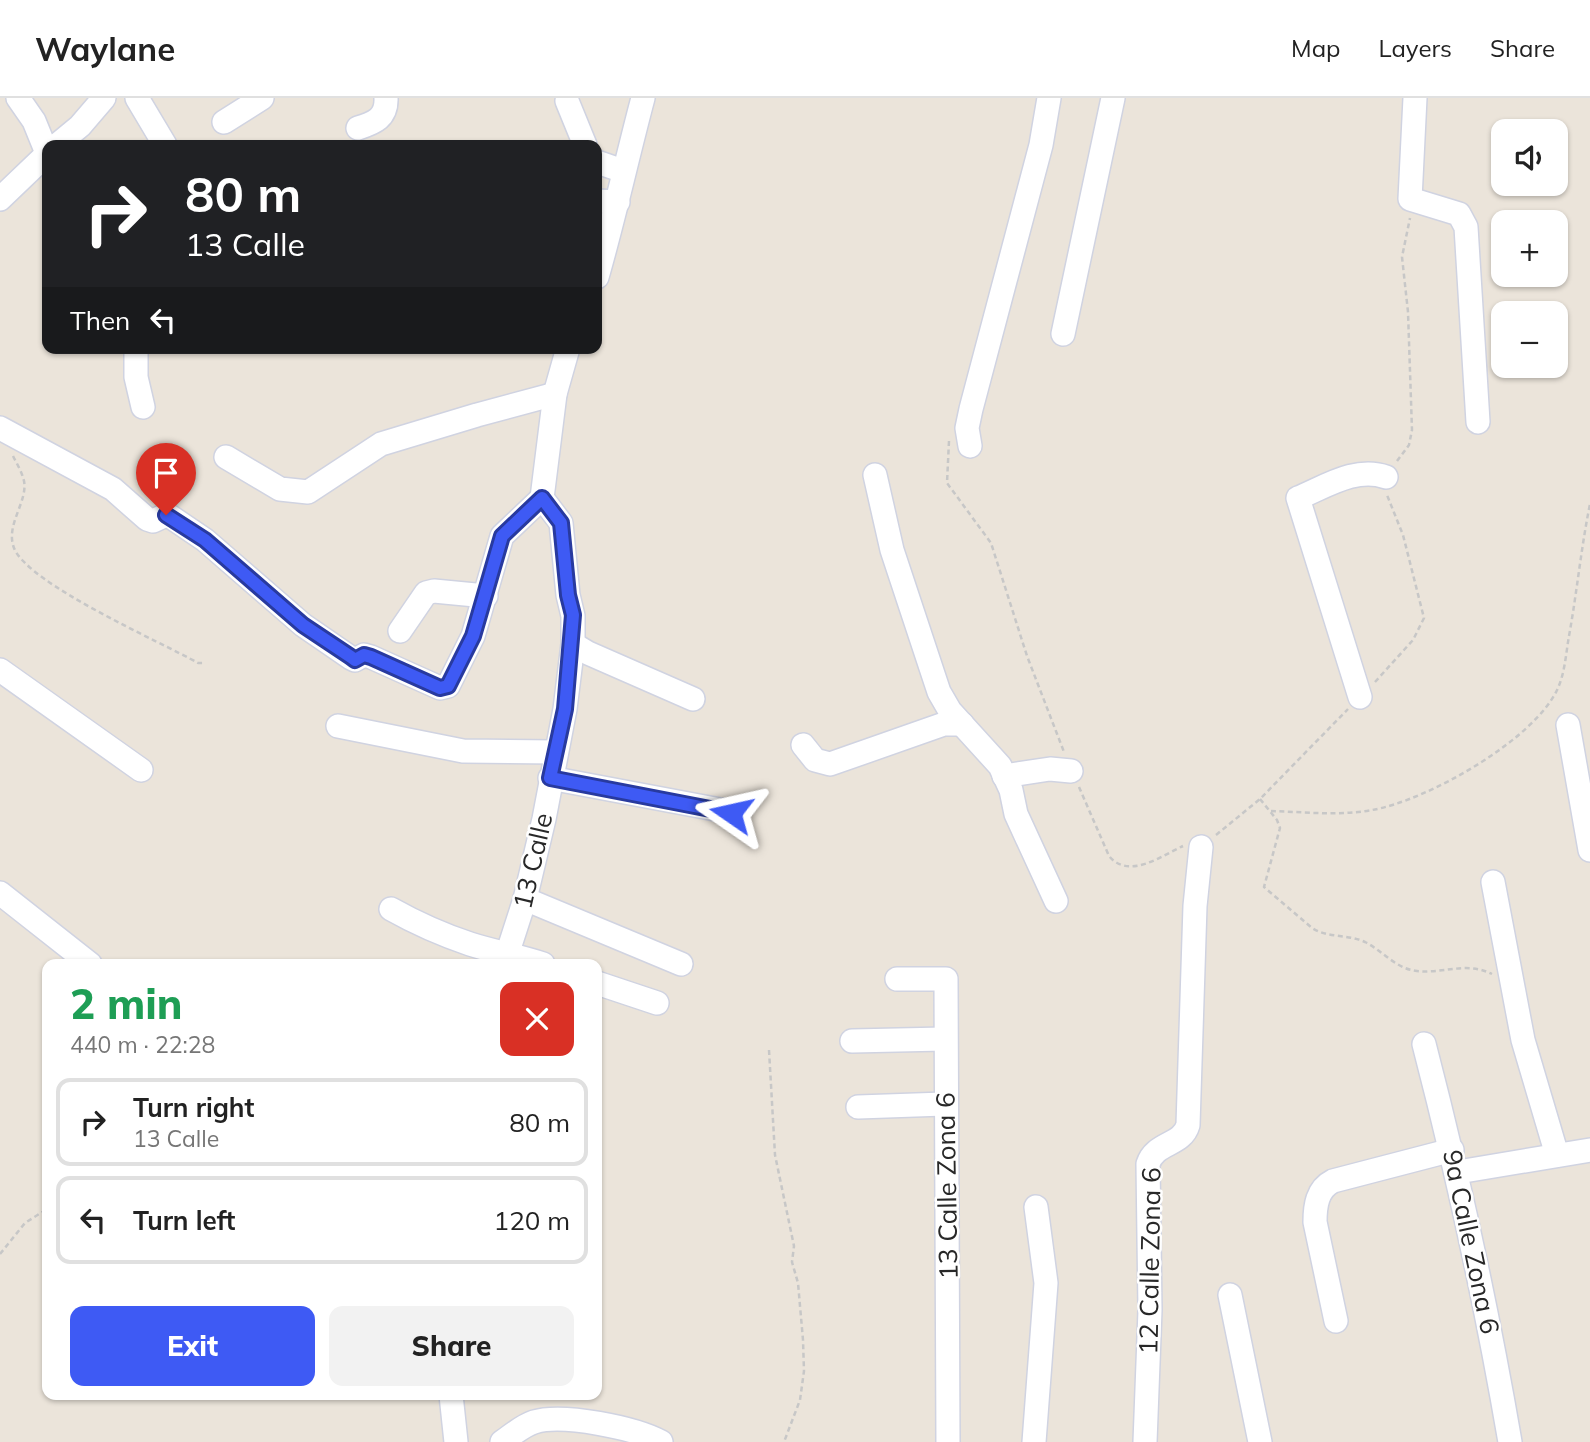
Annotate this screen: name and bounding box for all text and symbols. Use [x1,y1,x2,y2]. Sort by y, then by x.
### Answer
text: Waylane [35,28,175,69]
text: Map [1291,33,1340,63]
text: Layers [1378,33,1452,63]
text: Share [1490,33,1555,63]
map controls [1491,119,1568,378]
button: sound [1491,119,1568,196]
text: 80 m [185,163,301,224]
icon: right [70,168,161,259]
button: + [1491,210,1568,287]
text: 13 Calle [185,224,305,264]
icon: left [144,301,182,339]
button: − [1491,301,1568,378]
text: Then [70,304,130,337]
pin [136,443,196,515]
icon: arrive [147,454,185,492]
position arrow [694,776,768,850]
street label: 13 Calle [505,810,560,912]
text: 2 min [70,977,183,1030]
button: close [500,982,574,1056]
text: 440 m · 22:28 [70,1030,215,1059]
text: Turn right [133,1091,254,1124]
street label: 13 Calle Zona 6 [928,1092,965,1280]
icon: right [74,1103,112,1141]
text: 80 m [509,1106,570,1139]
text: 13 Calle [133,1124,219,1153]
street label: 9a Calle Zona 6 [1436,1147,1507,1337]
street label: 12 Calle Zona 6 [1131,1167,1168,1355]
icon: left [74,1201,112,1239]
text: Turn left [133,1204,235,1237]
text: 120 m [494,1204,570,1237]
button: Exit [70,1306,315,1386]
button: Share [329,1306,574,1386]

